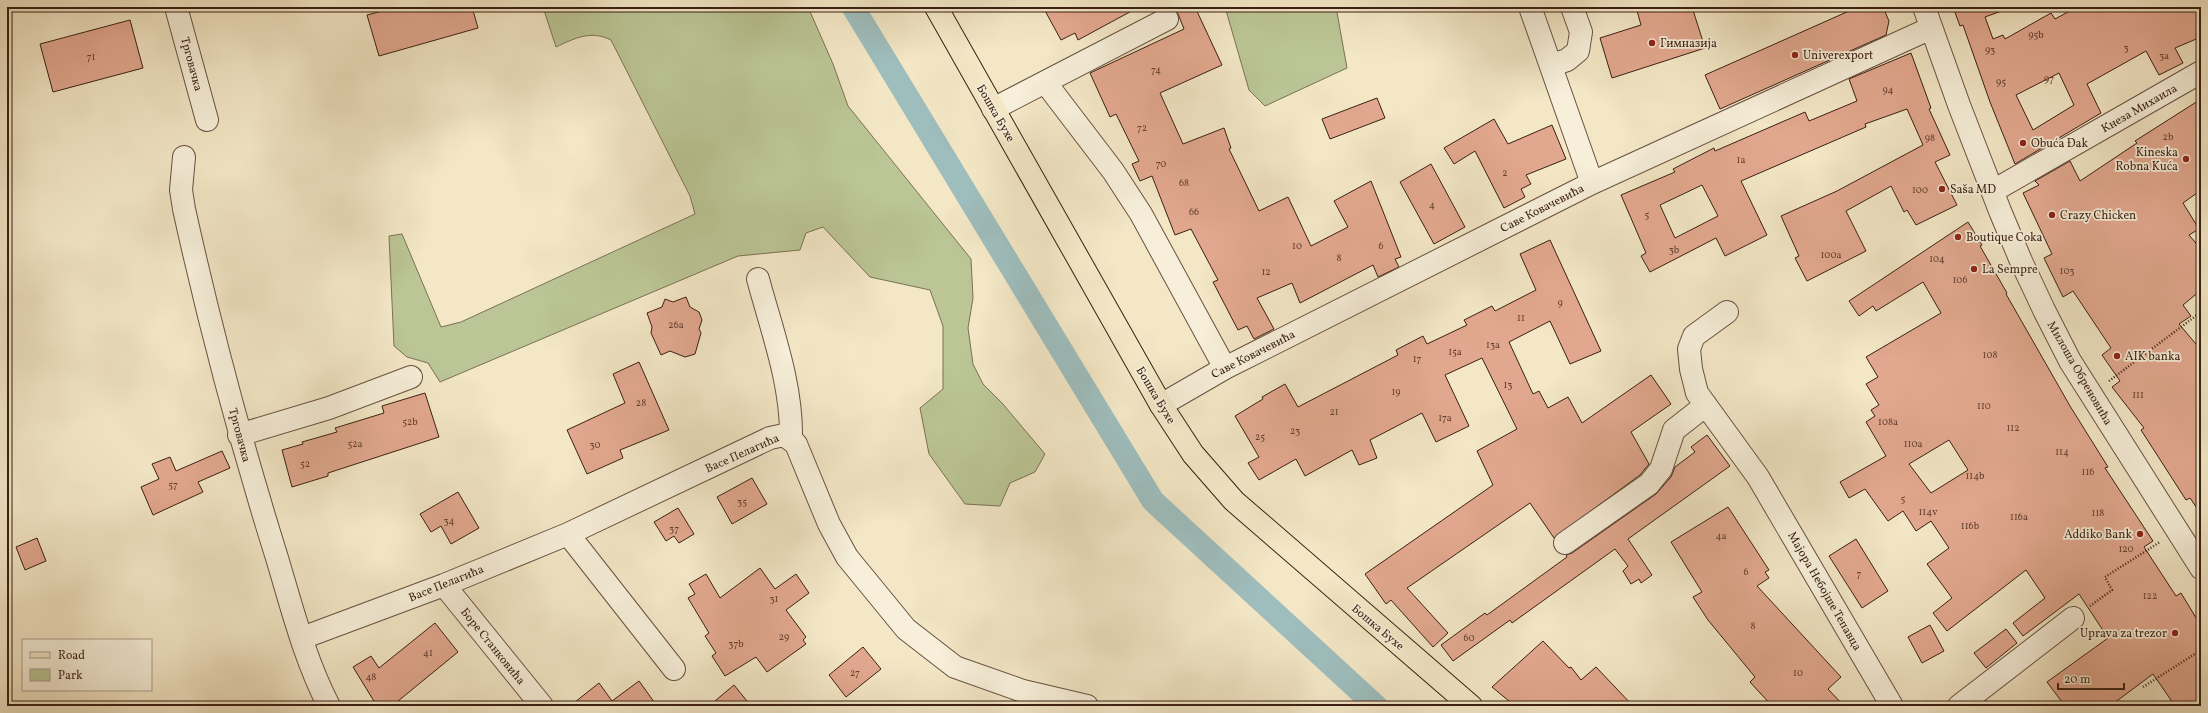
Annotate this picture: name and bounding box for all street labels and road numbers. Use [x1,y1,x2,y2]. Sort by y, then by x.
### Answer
street label: Трговачка [176,35,206,93]
street label: Кнеза Михаила [2099,81,2180,137]
street label: Бошка Бухе [972,82,1018,146]
street label: Саве Ковачевића [1498,181,1587,237]
street label: Милоша Обреновића [2043,319,2115,428]
street label: Саве Ковачевића [1209,327,1298,383]
street label: Бошка Бухе [1132,364,1179,427]
street label: Трговачка [224,406,254,464]
street label: Васе Пелагића [703,430,782,477]
street label: Мајора Небојше Тепавца [1783,529,1865,654]
street label: Васе Пелагића [406,562,486,606]
street label: Бошка Бухе [1348,601,1407,655]
street label: Боре Станковића [456,605,528,688]

